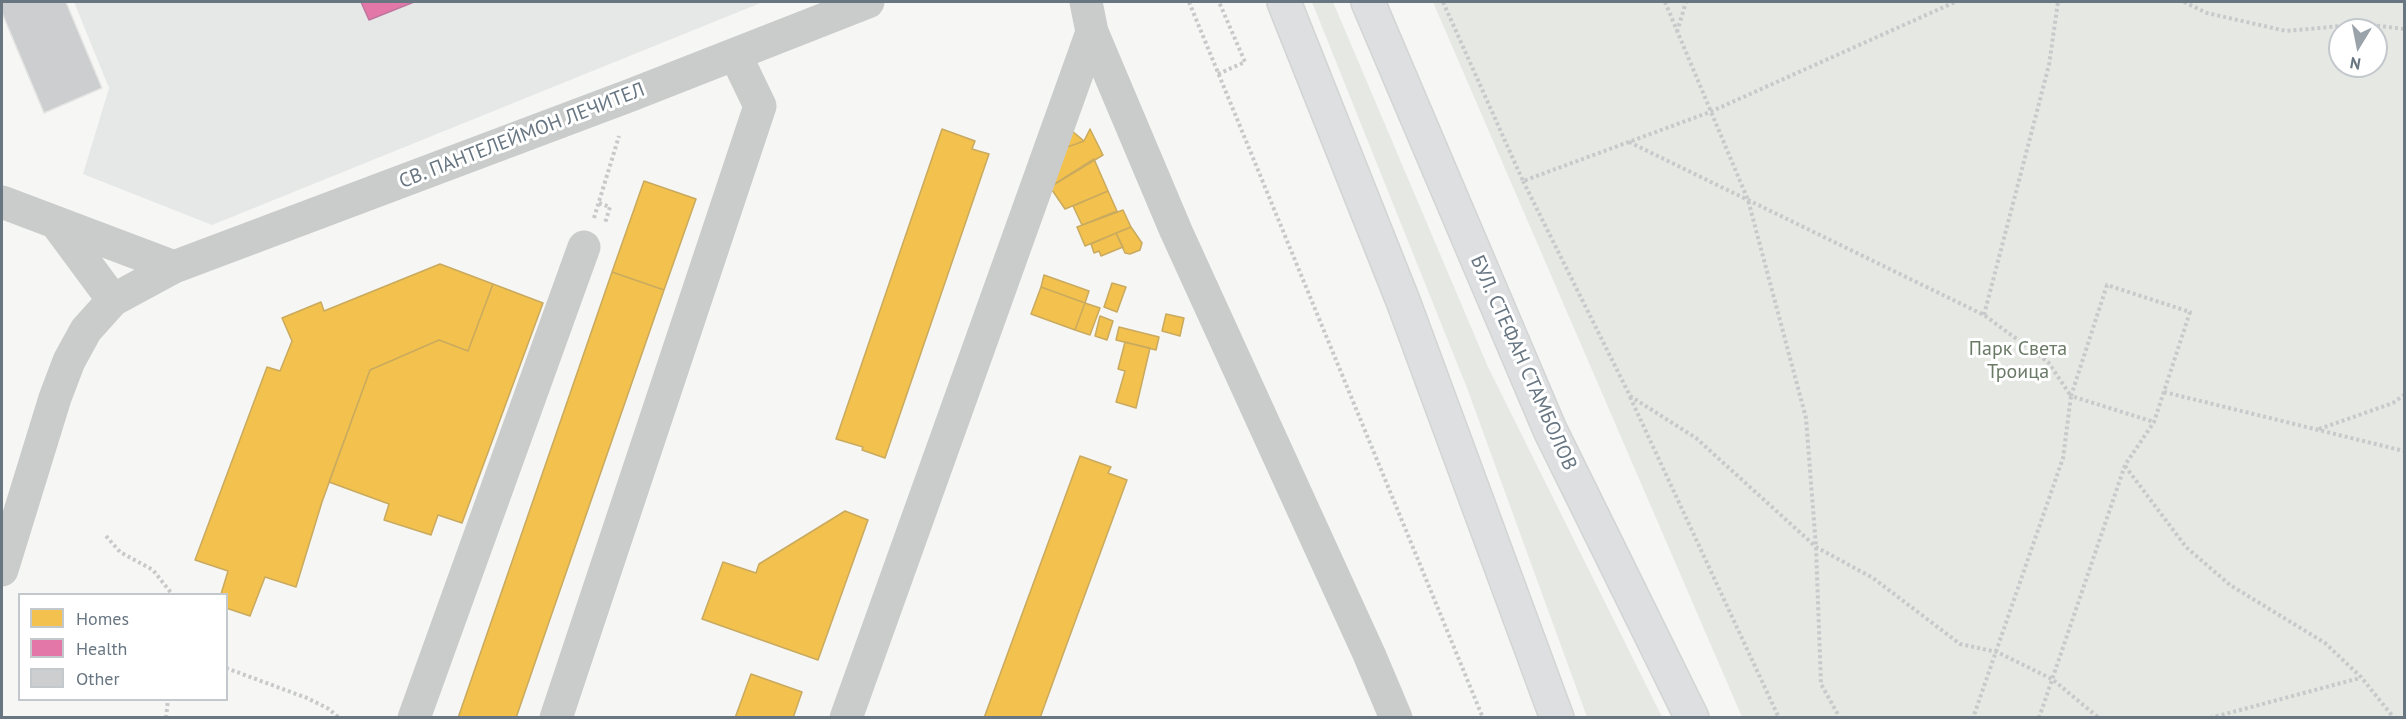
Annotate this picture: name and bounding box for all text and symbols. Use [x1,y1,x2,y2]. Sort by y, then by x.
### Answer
north arrow [2328,18,2388,78]
text: N [2348,53,2362,75]
street label: СВ. ПАНТЕЛЕЙМОН ЛЕЧИТЕЛ [396,78,648,194]
street label: БУЛ. СТЕФАН СТАМБОЛОВ [1465,252,1581,474]
park label: Парк Света Троица [1969,337,2067,384]
legend [18,593,228,701]
text: Homes [76,607,129,630]
text: Health [76,637,127,660]
text: Other [76,667,120,690]

